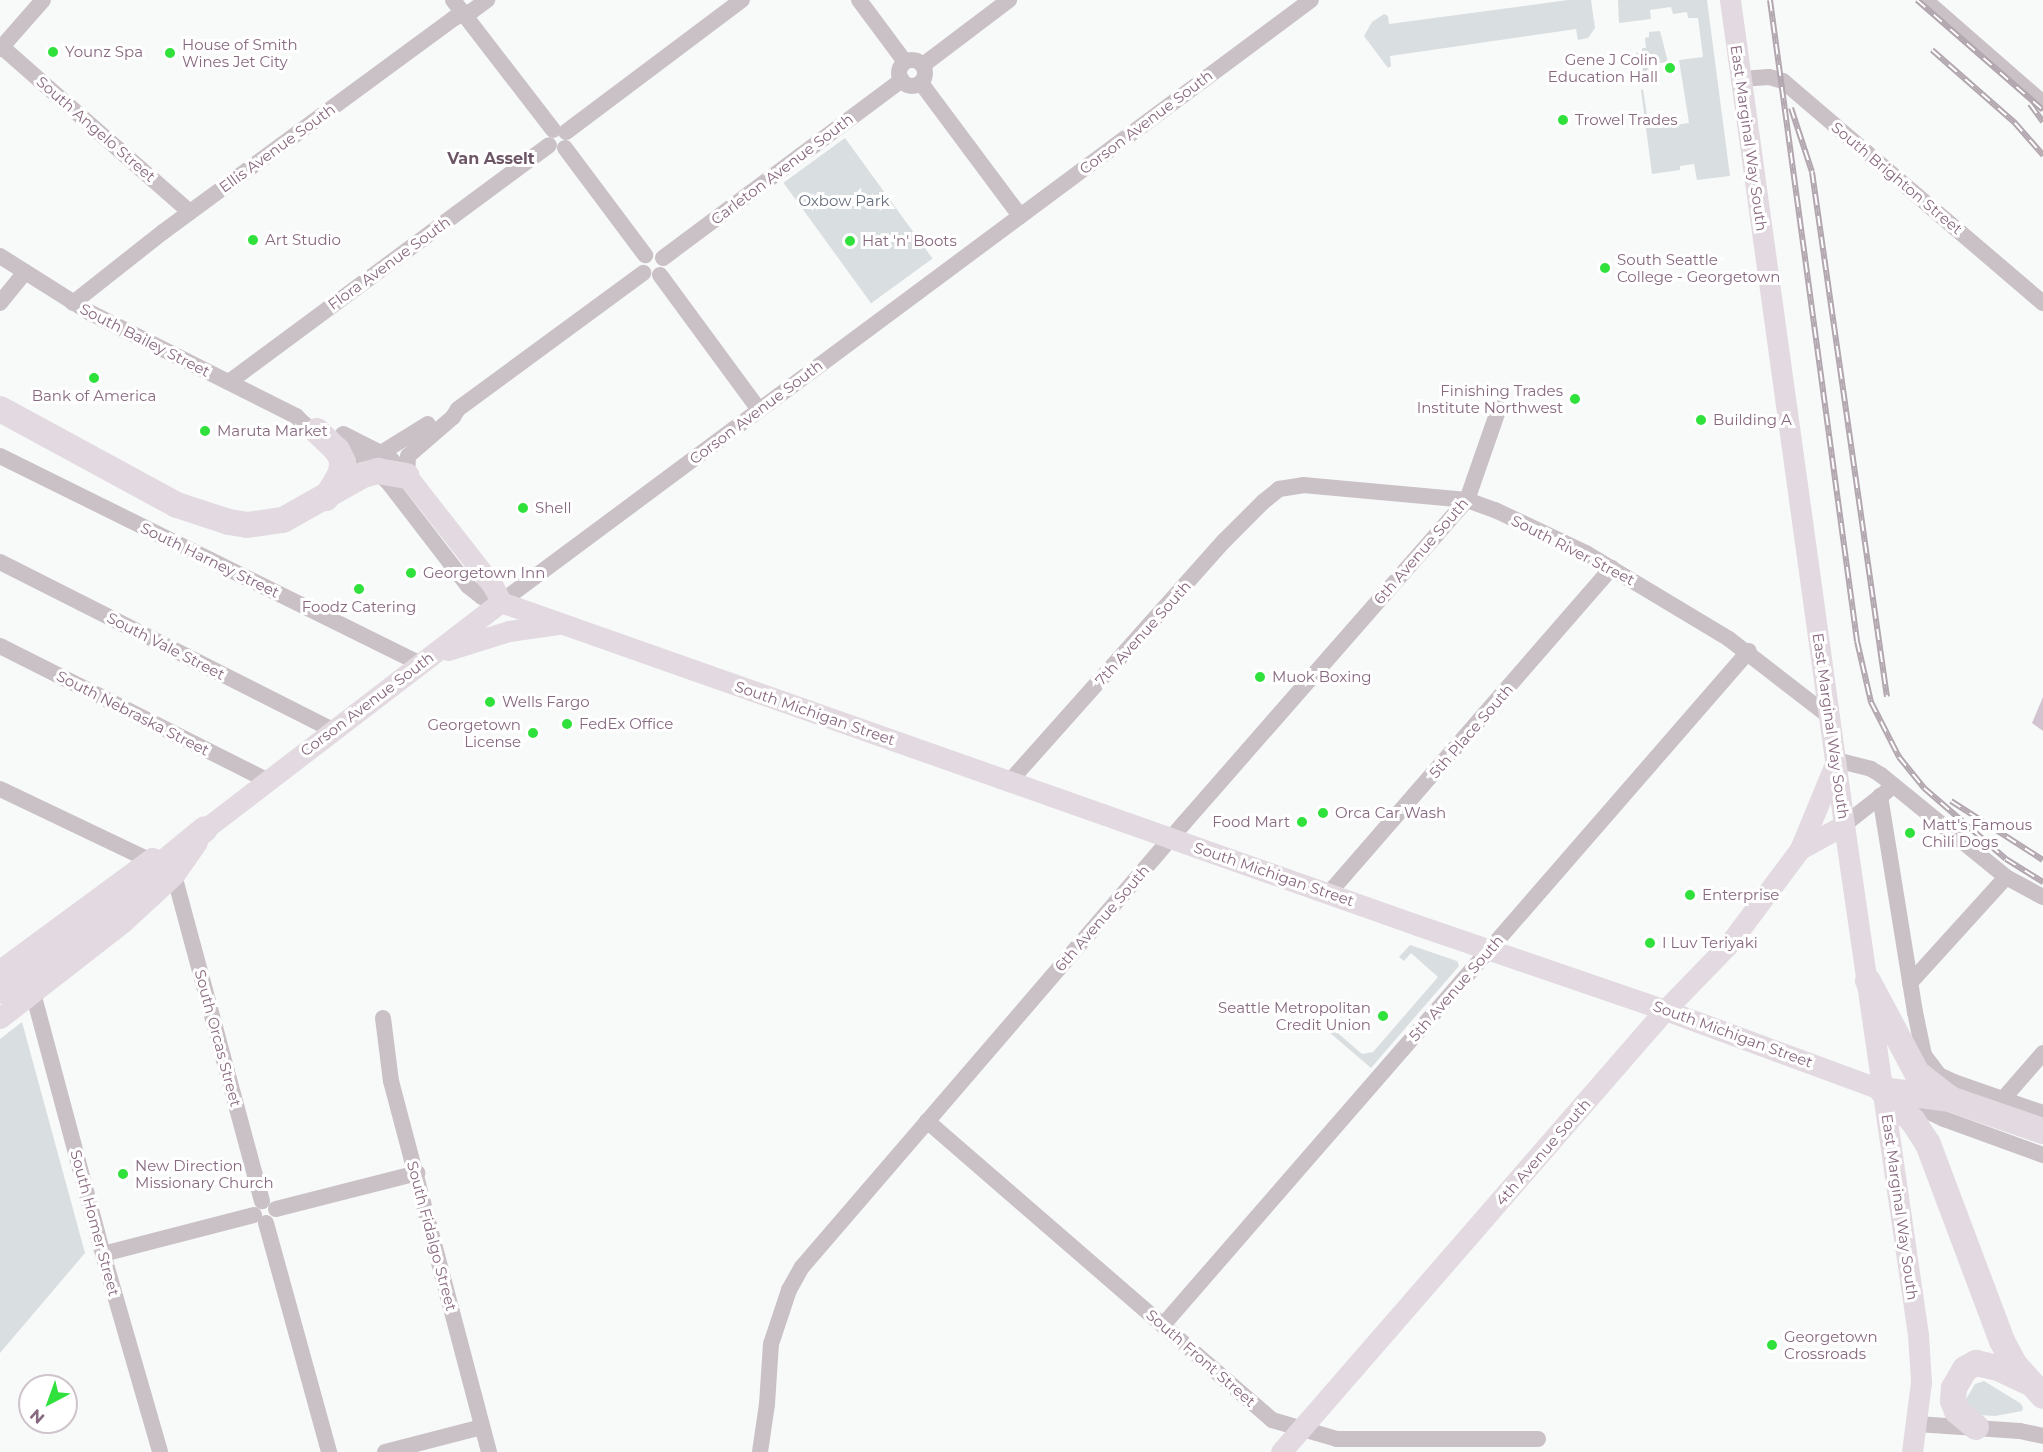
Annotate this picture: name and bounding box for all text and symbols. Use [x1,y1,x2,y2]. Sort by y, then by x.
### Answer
place label: House of Smith Wines Jet City [182,35,298,70]
place label: Younz Spa [65,43,143,61]
street label: East Marginal Way South [1727,44,1771,232]
marker: Younz Spa [46,45,60,59]
marker: House of Smith Wines Jet City [163,46,177,60]
place label: Gene J Colin Education Hall [1548,50,1658,85]
marker: Gene J Colin Education Hall [1663,61,1677,75]
street label: Corson Avenue South [1076,66,1216,178]
street label: South Angelo Street [33,72,159,186]
street label: Ellis Avenue South [216,100,338,196]
street label: Carleton Avenue South [707,110,857,228]
place label: Trowel Trades [1575,111,1678,129]
marker: Trowel Trades [1556,113,1570,127]
street label: South Brighton Street [1828,118,1966,238]
district label: Van Asselt [447,149,535,169]
park label: Oxbow Park [798,192,890,210]
street label: Flora Avenue South [324,213,454,313]
place label: Art Studio [265,231,341,249]
place label: Hat 'n' Boots [862,232,957,250]
marker: Art Studio [246,233,260,247]
marker: Hat 'n' Boots [843,234,857,248]
place label: South Seattle College - Georgetown [1617,250,1780,285]
marker: South Seattle College - Georgetown [1598,261,1612,275]
street label: South Bailey Street [77,299,213,381]
street label: Corson Avenue South [686,356,826,468]
marker: Bank of America [87,371,101,385]
place label: Finishing Trades Institute Northwest [1417,381,1563,416]
place label: Bank of America [32,387,156,405]
marker: Finishing Trades Institute Northwest [1568,392,1582,406]
place label: Building A [1713,411,1792,429]
marker: Building A [1694,413,1708,427]
place label: Maruta Market [217,422,328,440]
marker: Maruta Market [198,424,212,438]
street label: 6th Avenue South [1370,494,1472,608]
place label: Shell [535,499,571,517]
marker: Shell [516,501,530,515]
street label: South River Street [1508,511,1638,589]
street label: South Harney Street [138,519,282,601]
place label: Georgetown Inn [423,564,545,582]
marker: Georgetown Inn [404,566,418,580]
street label: 7th Avenue South [1091,577,1195,689]
marker: Foodz Catering [352,582,366,596]
place label: Foodz Catering [302,598,416,616]
street label: South Vale Street [104,609,228,683]
street label: East Marginal Way South [1809,632,1853,820]
street label: Corson Avenue South [297,648,437,760]
street label: South Nebraska Street [54,667,212,759]
place label: Muok Boxing [1272,668,1372,686]
marker: Muok Boxing [1253,670,1267,684]
street label: South Michigan Street [733,677,897,749]
street label: 5th Place South [1425,680,1517,782]
place label: Wells Fargo [502,693,590,711]
marker: Wells Fargo [483,695,497,709]
place label: Georgetown License [427,715,521,750]
place label: FedEx Office [579,715,673,733]
marker: FedEx Office [560,717,574,731]
marker: Georgetown License [526,726,540,740]
place label: Orca Car Wash [1335,804,1446,822]
marker: Orca Car Wash [1316,806,1330,820]
place label: Food Mart [1212,813,1290,831]
marker: Food Mart [1295,815,1309,829]
place label: Matt's Famous Chili Dogs [1922,815,2032,850]
marker: Matt's Famous Chili Dogs [1903,826,1917,840]
street label: South Michigan Street [1192,838,1356,910]
street label: 6th Avenue South [1051,861,1153,975]
place label: Enterprise [1702,886,1779,904]
marker: Enterprise [1683,888,1697,902]
street label: 5th Avenue South [1405,931,1507,1045]
place label: I Luv Teriyaki [1662,934,1758,952]
marker: I Luv Teriyaki [1643,936,1657,950]
street label: South Orcas Street [191,967,245,1109]
street label: South Michigan Street [1651,997,1815,1071]
place label: Seattle Metropolitan Credit Union [1218,998,1371,1033]
marker: Seattle Metropolitan Credit Union [1376,1009,1390,1023]
street label: 4th Avenue South [1492,1095,1594,1209]
street label: East Marginal Way South [1878,1113,1922,1301]
street label: South Homer Street [67,1148,123,1298]
place label: New Direction Missionary Church [135,1156,274,1191]
street label: South Fidalgo Street [403,1159,461,1313]
marker: New Direction Missionary Church [116,1167,130,1181]
street label: South Front Street [1143,1306,1259,1410]
place label: Georgetown Crossroads [1784,1327,1878,1362]
marker: Georgetown Crossroads [1765,1338,1779,1352]
north arrow [18,1374,78,1434]
text: N [26,1405,48,1428]

